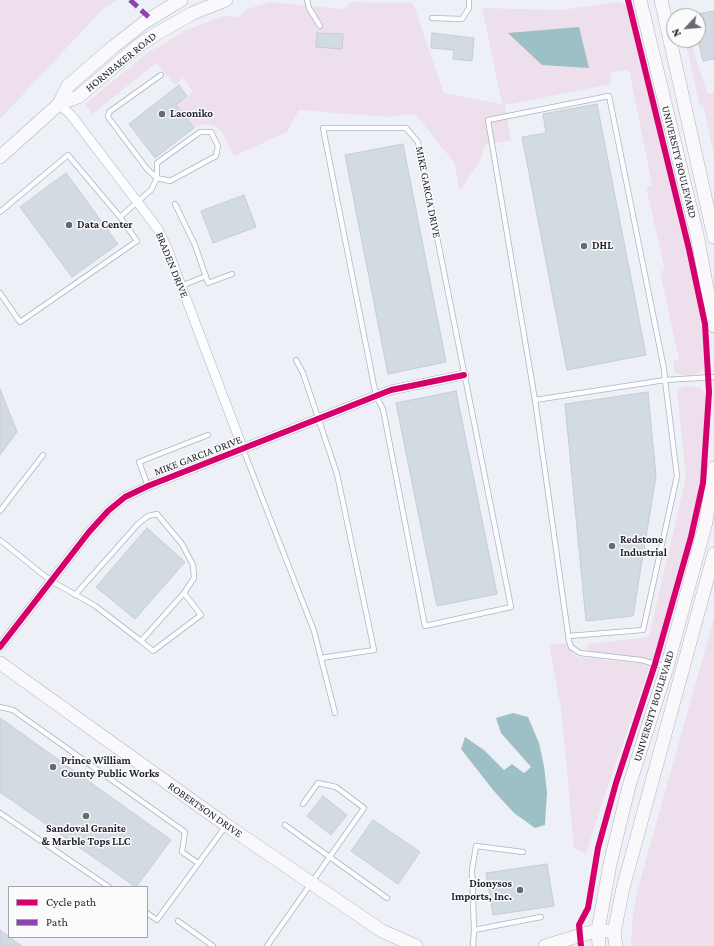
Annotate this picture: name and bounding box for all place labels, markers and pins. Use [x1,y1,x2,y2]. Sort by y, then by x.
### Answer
place label: Laconiko [170,107,213,121]
marker: Laconiko [157,109,167,119]
place label: Data Center [77,218,133,232]
marker: Data Center [64,220,74,230]
place label: DHL [592,239,613,253]
marker: DHL [579,241,589,251]
place label: Redstone Industrial [620,533,667,559]
marker: Redstone Industrial [607,541,617,551]
place label: Prince William County Public Works [61,754,159,780]
marker: Prince William County Public Works [48,762,58,772]
marker: Sandoval Granite & Marble Tops LLC [81,811,91,821]
place label: Sandoval Granite & Marble Tops LLC [41,822,131,848]
place label: Dionysos Imports, Inc. [451,877,512,903]
marker: Dionysos Imports, Inc. [515,885,525,895]

